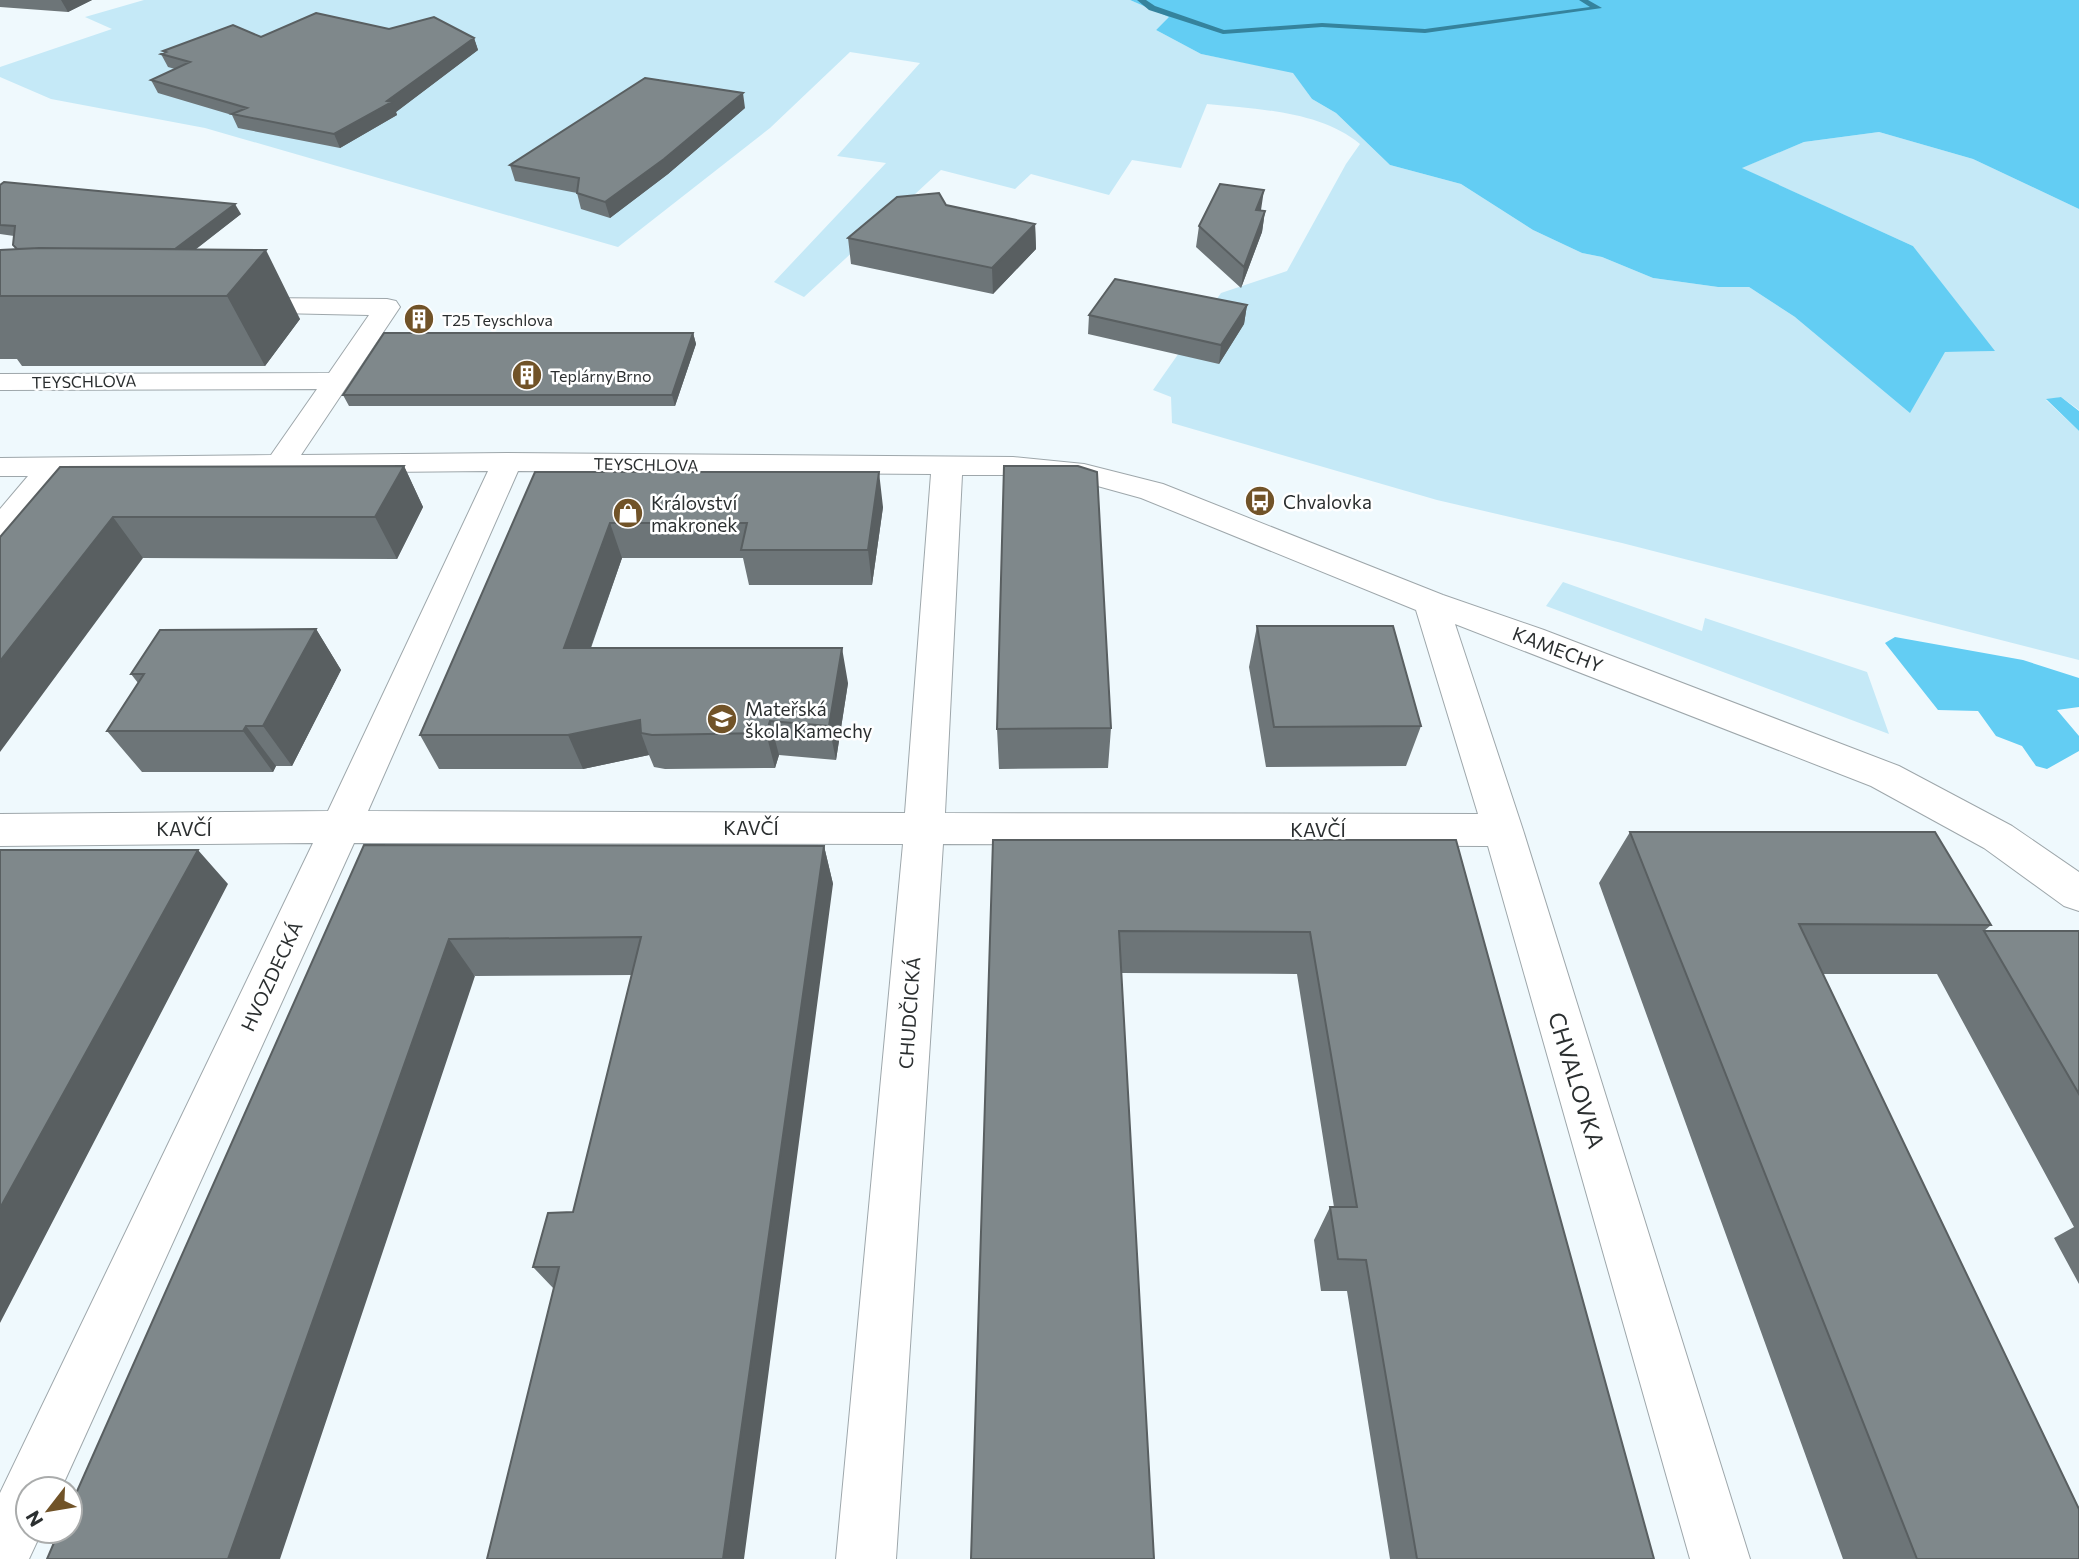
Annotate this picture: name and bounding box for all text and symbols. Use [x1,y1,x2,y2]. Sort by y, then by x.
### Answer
building icon: T25 Teyschlova [402,302,436,336]
place label: T25 Teyschlova [442,310,553,329]
building icon: Teplárny Brno [510,358,544,392]
place label: Teplárny Brno [550,366,651,385]
street label: TEYSCHLOVA [32,371,136,391]
street label: TEYSCHLOVA [594,454,698,474]
bus stop icon: Chvalovka [1243,484,1277,518]
place label: Chvalovka [1283,490,1372,513]
place label: Království makronek [651,491,739,536]
shop icon: Království makronek [611,496,645,530]
street label: KAMECHY [1510,621,1606,677]
place label: Mateřská škola Kamechy [745,697,873,742]
school or university icon: Mateřská škola Kamechy [705,702,739,736]
street label: KAVČÍ [723,815,779,839]
street label: KAVČÍ [156,816,212,840]
street label: KAVČÍ [1290,817,1346,841]
street label: HVOZDECKÁ [235,917,307,1035]
street label: CHUDČICKÁ [893,956,924,1070]
street label: CHVALOVKA [1543,1008,1611,1152]
north arrow [14,1475,84,1545]
text: N [20,1507,48,1531]

